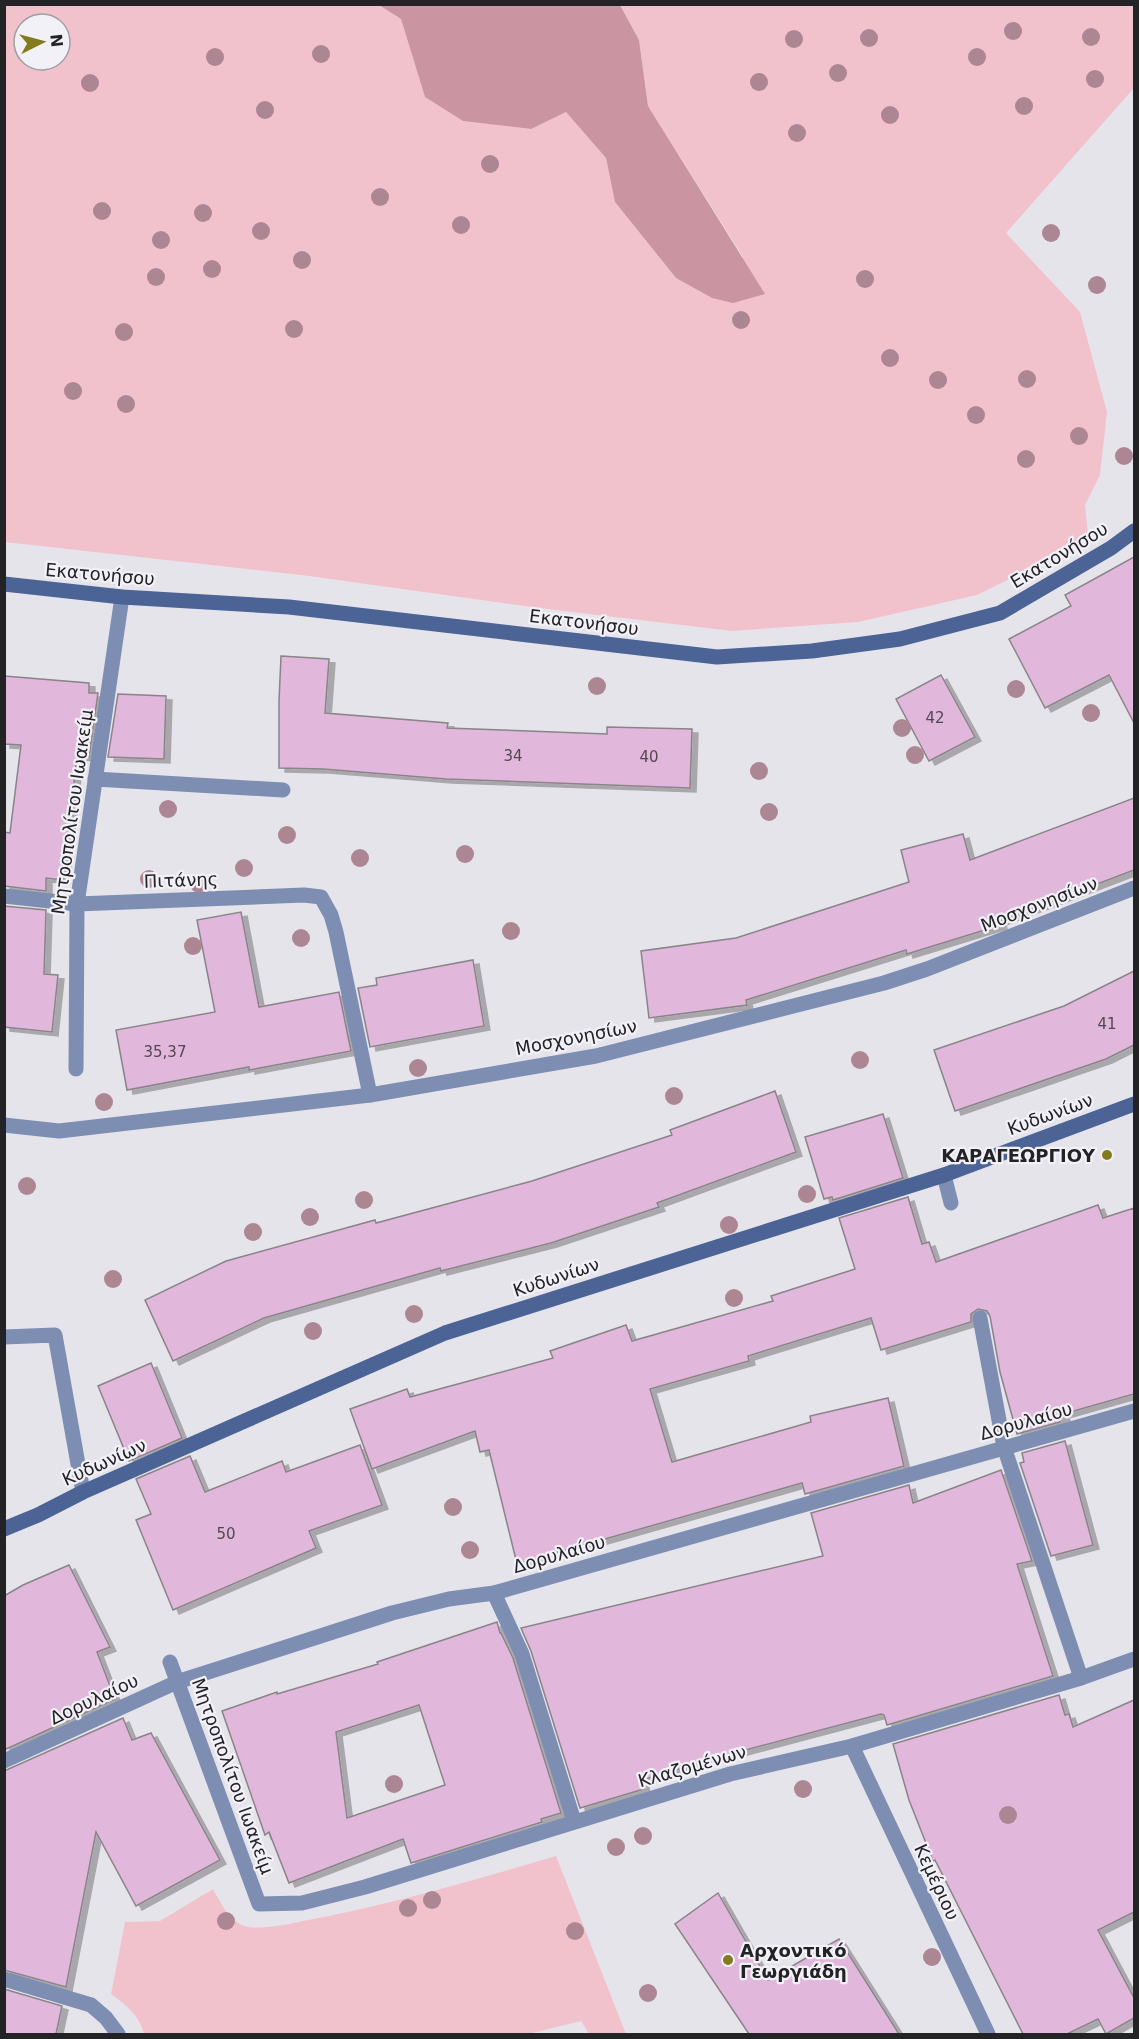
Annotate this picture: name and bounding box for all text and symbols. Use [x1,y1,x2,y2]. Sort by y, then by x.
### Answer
north arrow [12,12,72,72]
text: N [46,33,67,48]
street label: Εκατονήσου [1006,518,1112,592]
street label: Εκατονήσου [44,559,156,589]
street label: Εκατονήσου [528,605,640,639]
street label: Μητροπολίτου Ιωακείμ [47,708,97,916]
house number: 42 [925,709,945,727]
house number: 34 [503,747,523,765]
house number: 40 [639,748,659,766]
street label: Πιτάνης [143,868,219,892]
street label: Μοσχονησίων [978,872,1100,936]
street label: Μοσχονησίων [513,1015,639,1059]
house number: 41 [1097,1015,1117,1033]
house number: 35,37 [144,1043,186,1061]
street label: Κυδωνίων [1004,1089,1096,1139]
place label: ΚΑΡΑΓΕΩΡΓΙΟΥ [941,1145,1096,1166]
marker: ΚΑΡΑΓΕΩΡΓΙΟΥ [1100,1148,1114,1162]
street label: Κυδωνίων [510,1253,602,1301]
street label: Δορυλαίου [977,1398,1075,1444]
street label: Κυδωνίων [59,1434,149,1490]
house number: 50 [216,1525,236,1543]
street label: Δορυλαίου [510,1531,608,1577]
street label: Δορυλαίου [46,1669,142,1729]
street label: Μητροπολίτου Ιωακείμ [188,1675,278,1877]
street label: Κλαζομένων [636,1741,748,1791]
street label: Κεμέριου [910,1841,964,1923]
place label: Αρχοντικό Γεωργιάδη [740,1940,847,1982]
marker: Αρχοντικό Γεωργιάδη [721,1953,735,1967]

